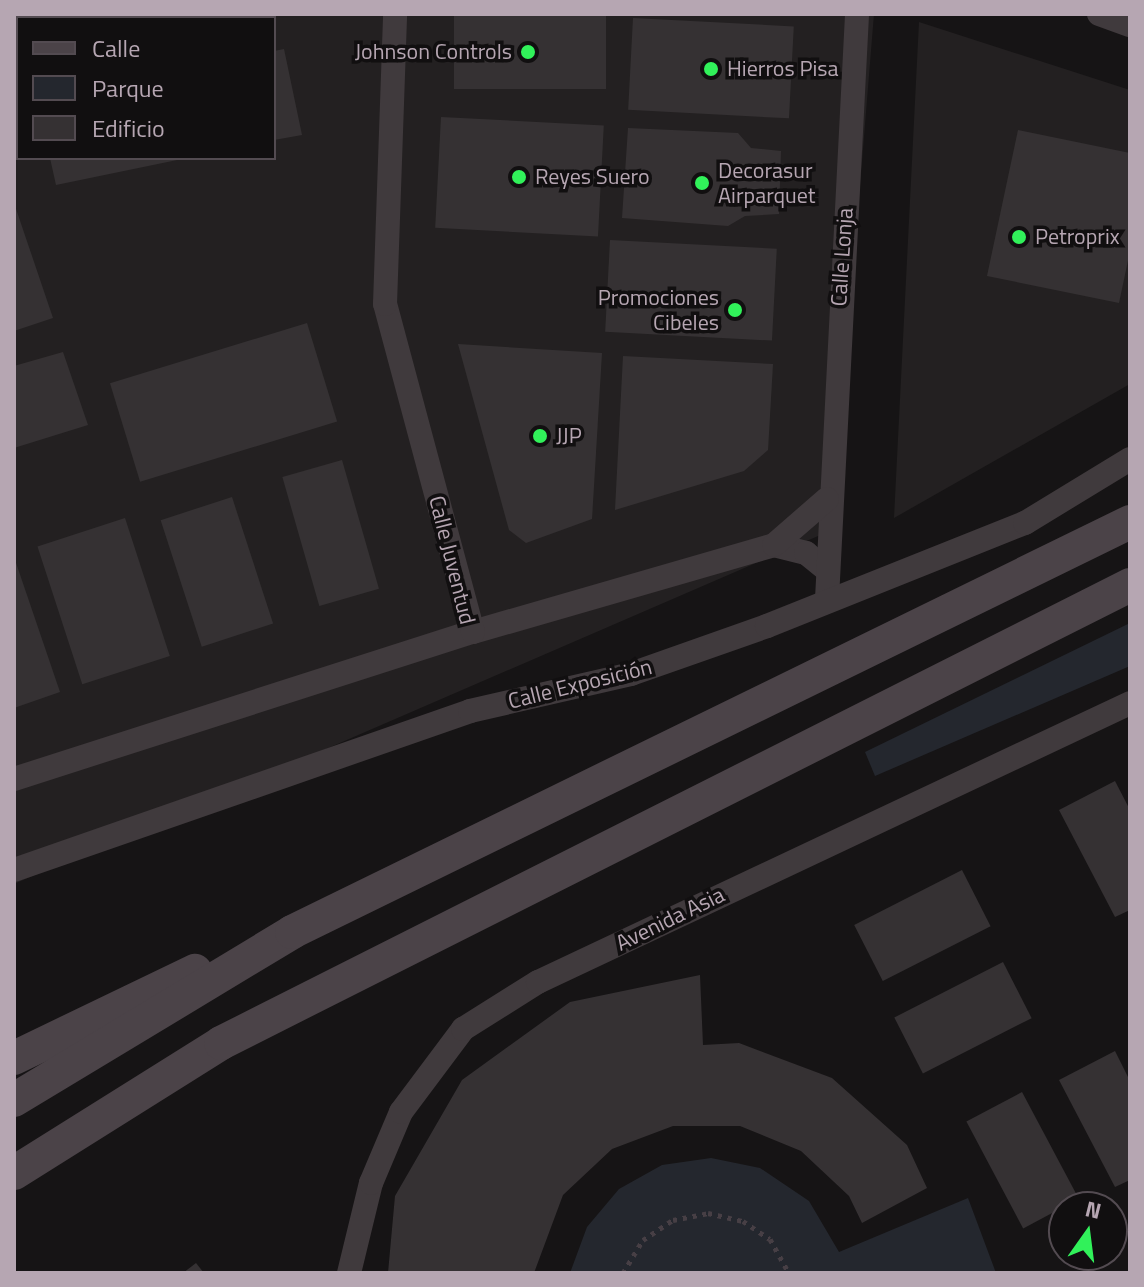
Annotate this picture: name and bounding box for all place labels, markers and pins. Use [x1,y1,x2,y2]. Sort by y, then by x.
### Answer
place label: Johnson Controls [355,39,512,65]
marker: Johnson Controls [519,43,537,61]
place label: Hierros Pisa [727,56,839,82]
marker: Hierros Pisa [702,60,720,78]
place label: Decorasur Airparquet [718,157,816,208]
place label: Reyes Suero [535,164,650,190]
marker: Reyes Suero [510,168,528,186]
marker: Decorasur Airparquet [693,174,711,192]
place label: Petroprix [1035,224,1120,250]
marker: Petroprix [1010,228,1028,246]
place label: Promociones Cibeles [598,284,719,336]
marker: Promociones Cibeles [726,301,744,319]
place label: JJP [556,423,582,449]
marker: JJP [531,427,549,445]

